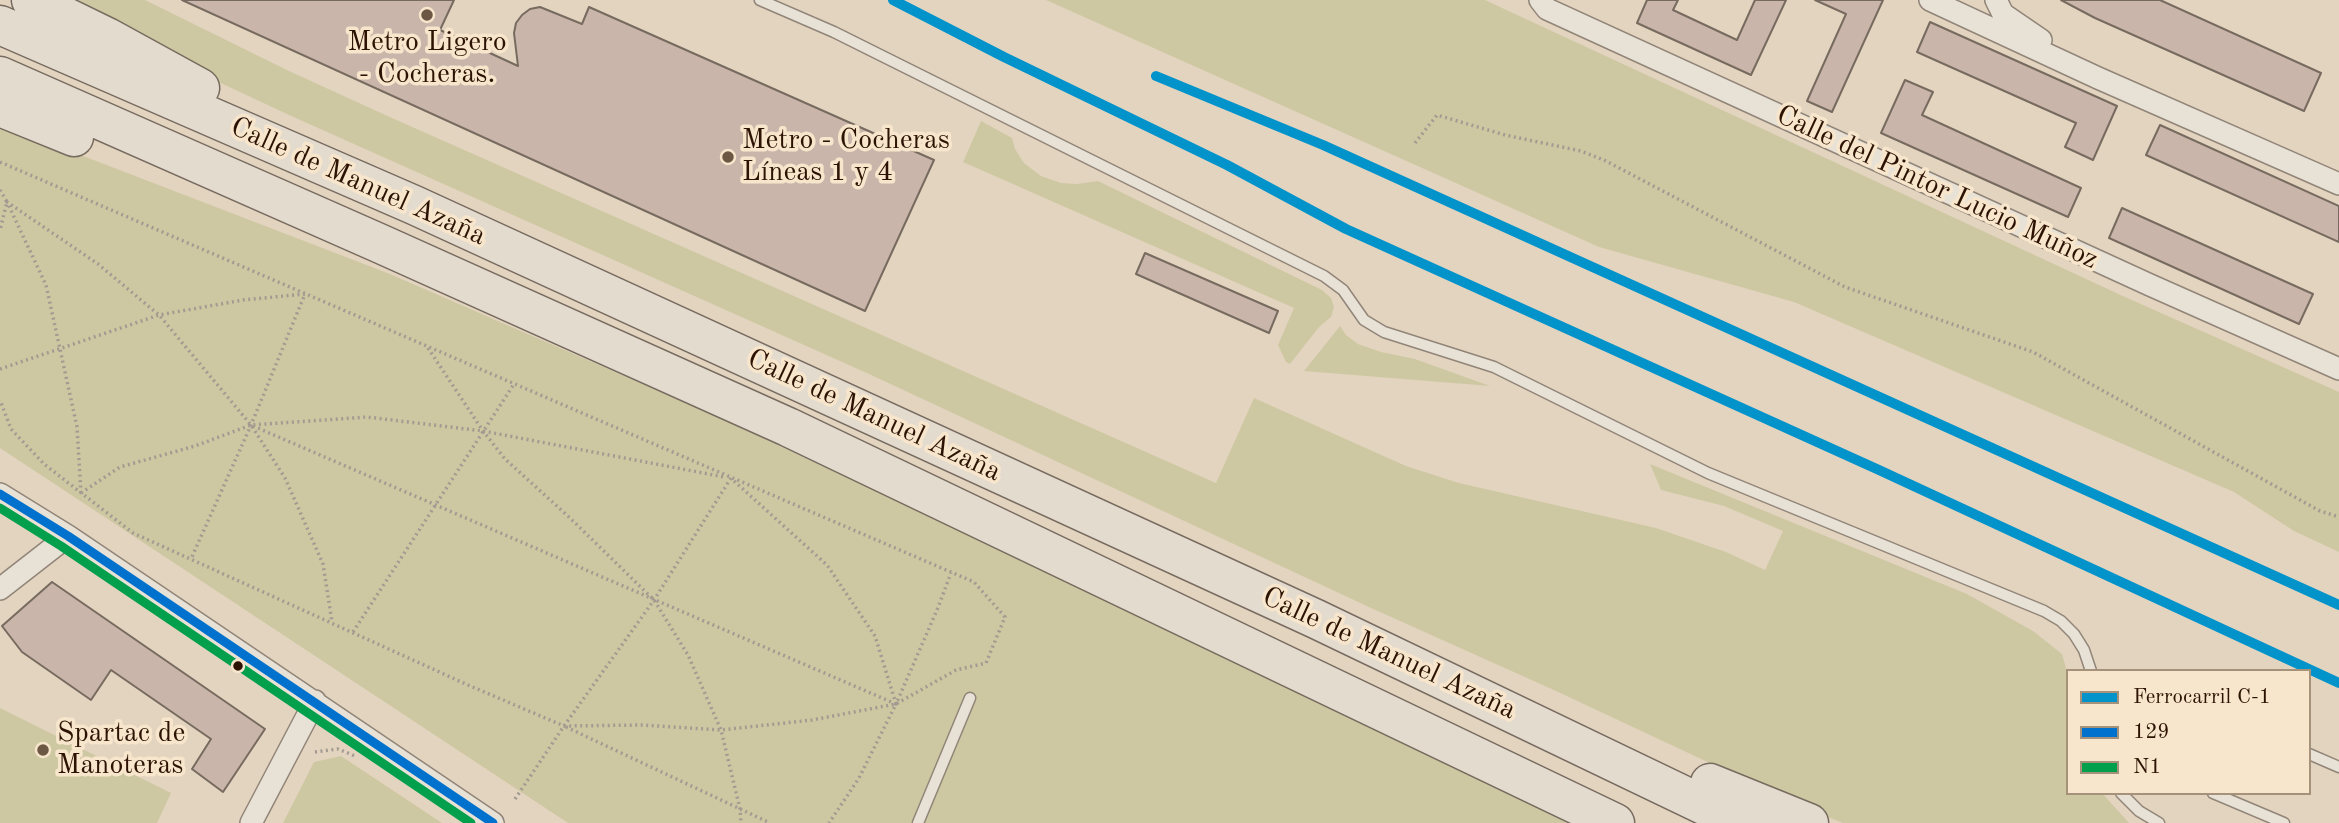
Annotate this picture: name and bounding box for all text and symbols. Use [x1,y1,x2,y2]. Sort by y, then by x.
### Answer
marker: Metro Ligero - Cocheras. [419,7,435,23]
place label: Metro Ligero - Cocheras. [347,26,507,92]
street label: Calle del Pintor Lucio Muñoz [1771,99,2103,277]
street label: Calle de Manuel Azaña [225,111,491,253]
place label: Metro - Cocheras Líneas 1 y 4 [742,124,950,190]
marker: Metro - Cocheras Líneas 1 y 4 [720,149,736,165]
street label: Calle de Manuel Azaña [742,342,1006,490]
street label: Calle de Manuel Azaña [1257,580,1521,728]
unlabelled marker [231,659,245,673]
legend [2066,669,2311,795]
text: Ferrocarril C-1 [2133,687,2271,708]
place label: Spartac de Manoteras [57,717,185,783]
text: 129 [2133,722,2170,743]
marker: Spartac de Manoteras [35,742,51,758]
text: N1 [2133,757,2161,778]

